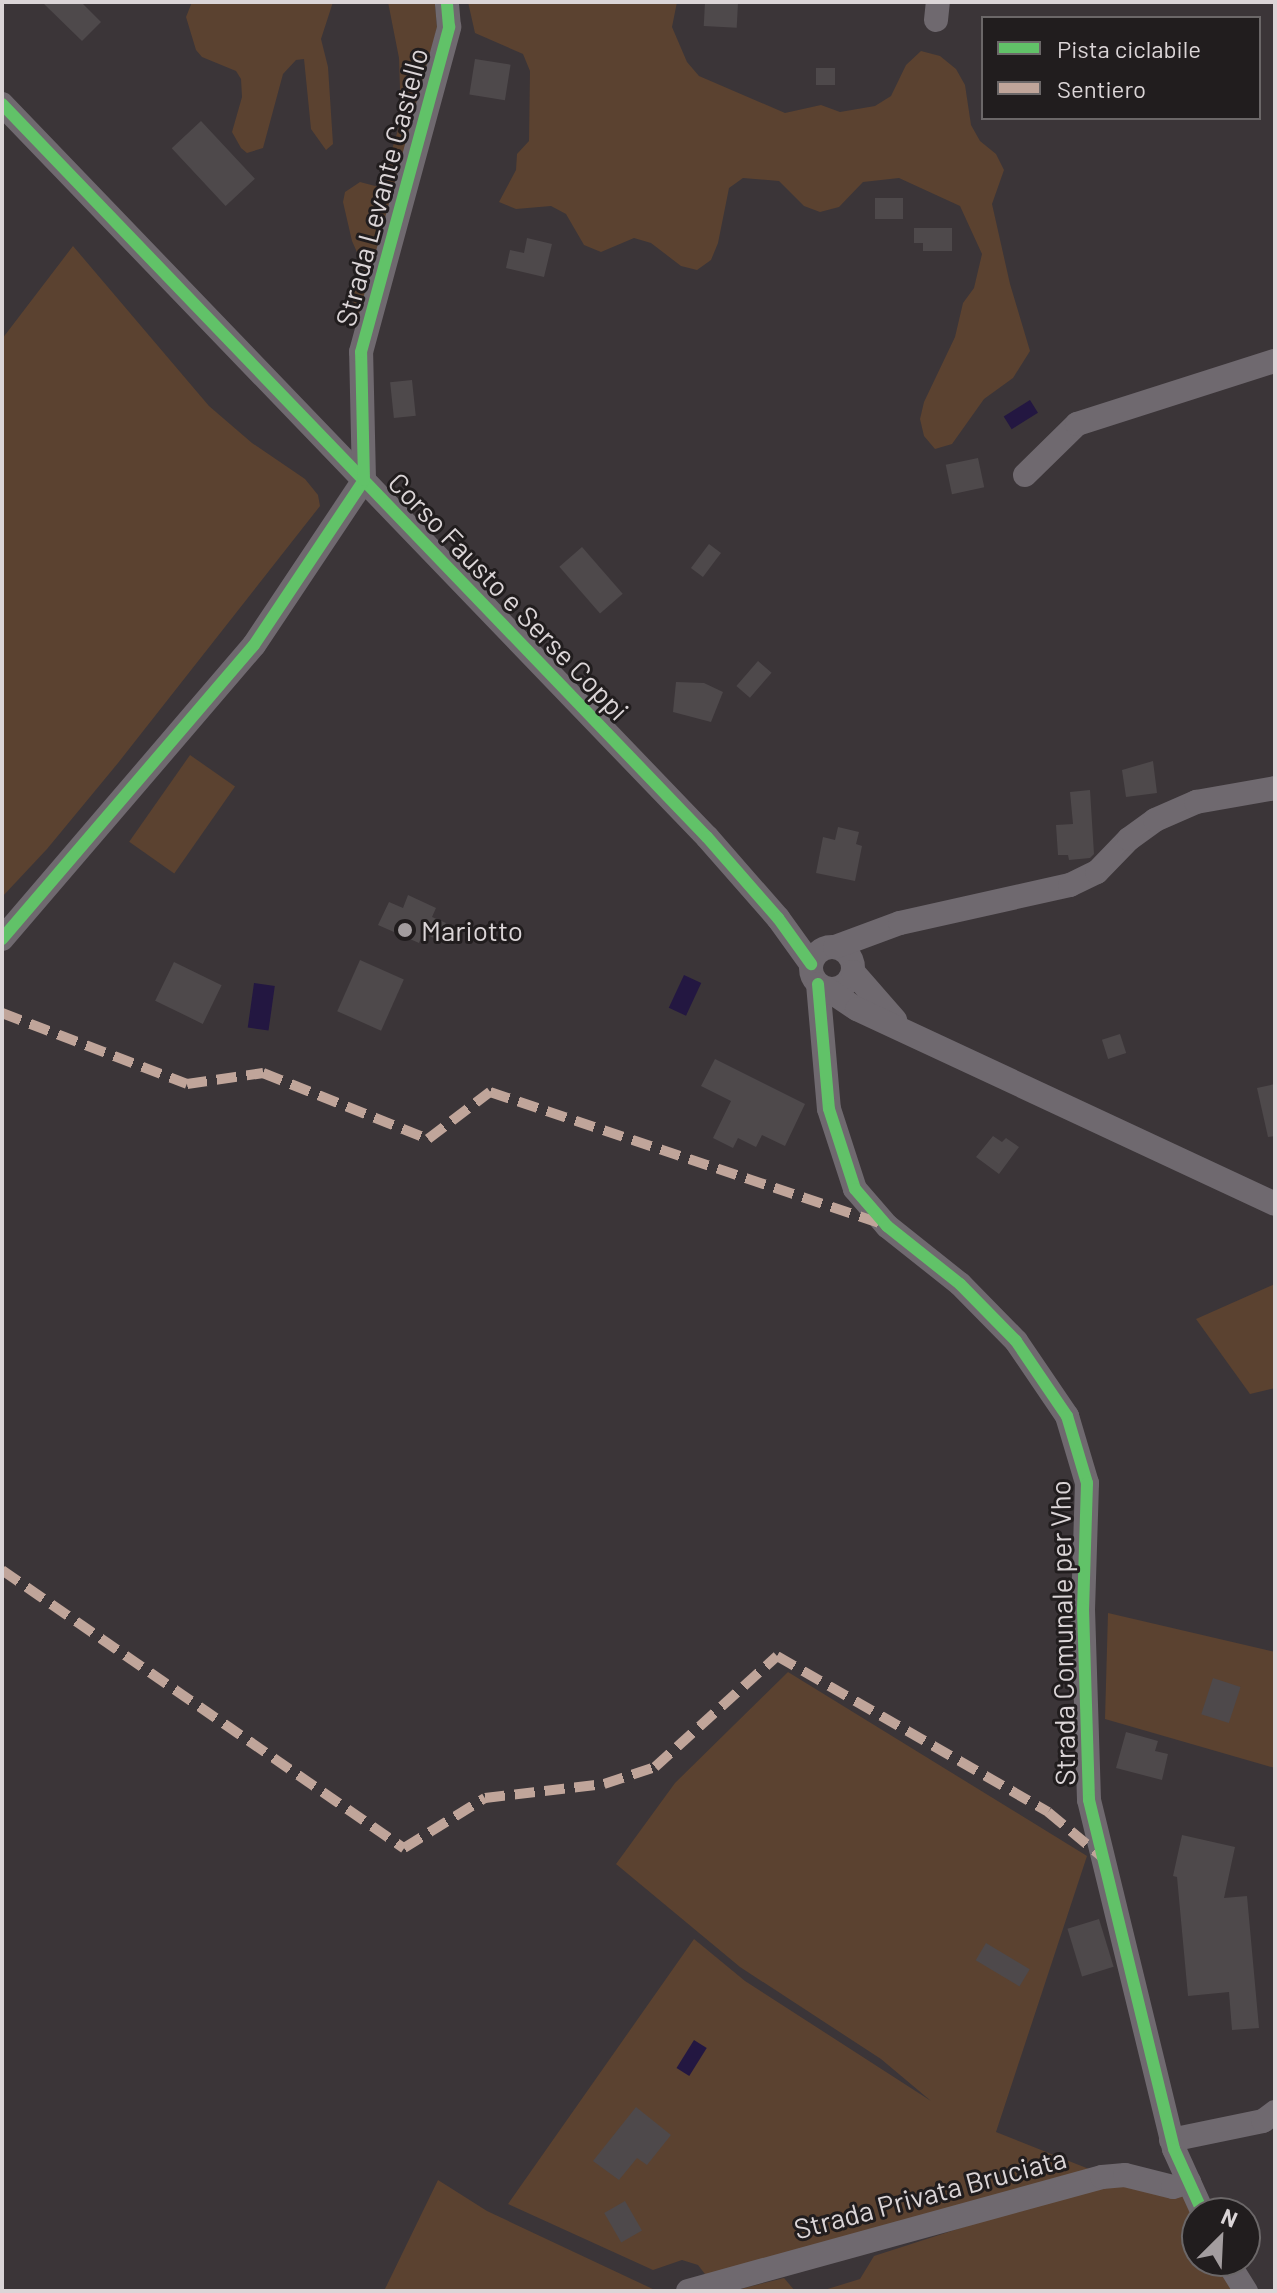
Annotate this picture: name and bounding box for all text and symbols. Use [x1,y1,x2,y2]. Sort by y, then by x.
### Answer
legend [981,16,1261,120]
text: Pista ciclabile [1057,34,1201,63]
street label: Strada Levante Castello [328,44,434,330]
text: Sentiero [1057,74,1146,103]
street label: Corso Fausto e Serse Coppi [382,465,636,727]
place label: Mariotto [421,913,523,947]
marker: Mariotto [396,921,414,939]
street label: Strada Comunale per Vho [1043,1480,1081,1786]
street label: Strada Privata Bruciata [790,2140,1070,2246]
north arrow [1181,2197,1261,2277]
text: N [1218,2202,1242,2232]

